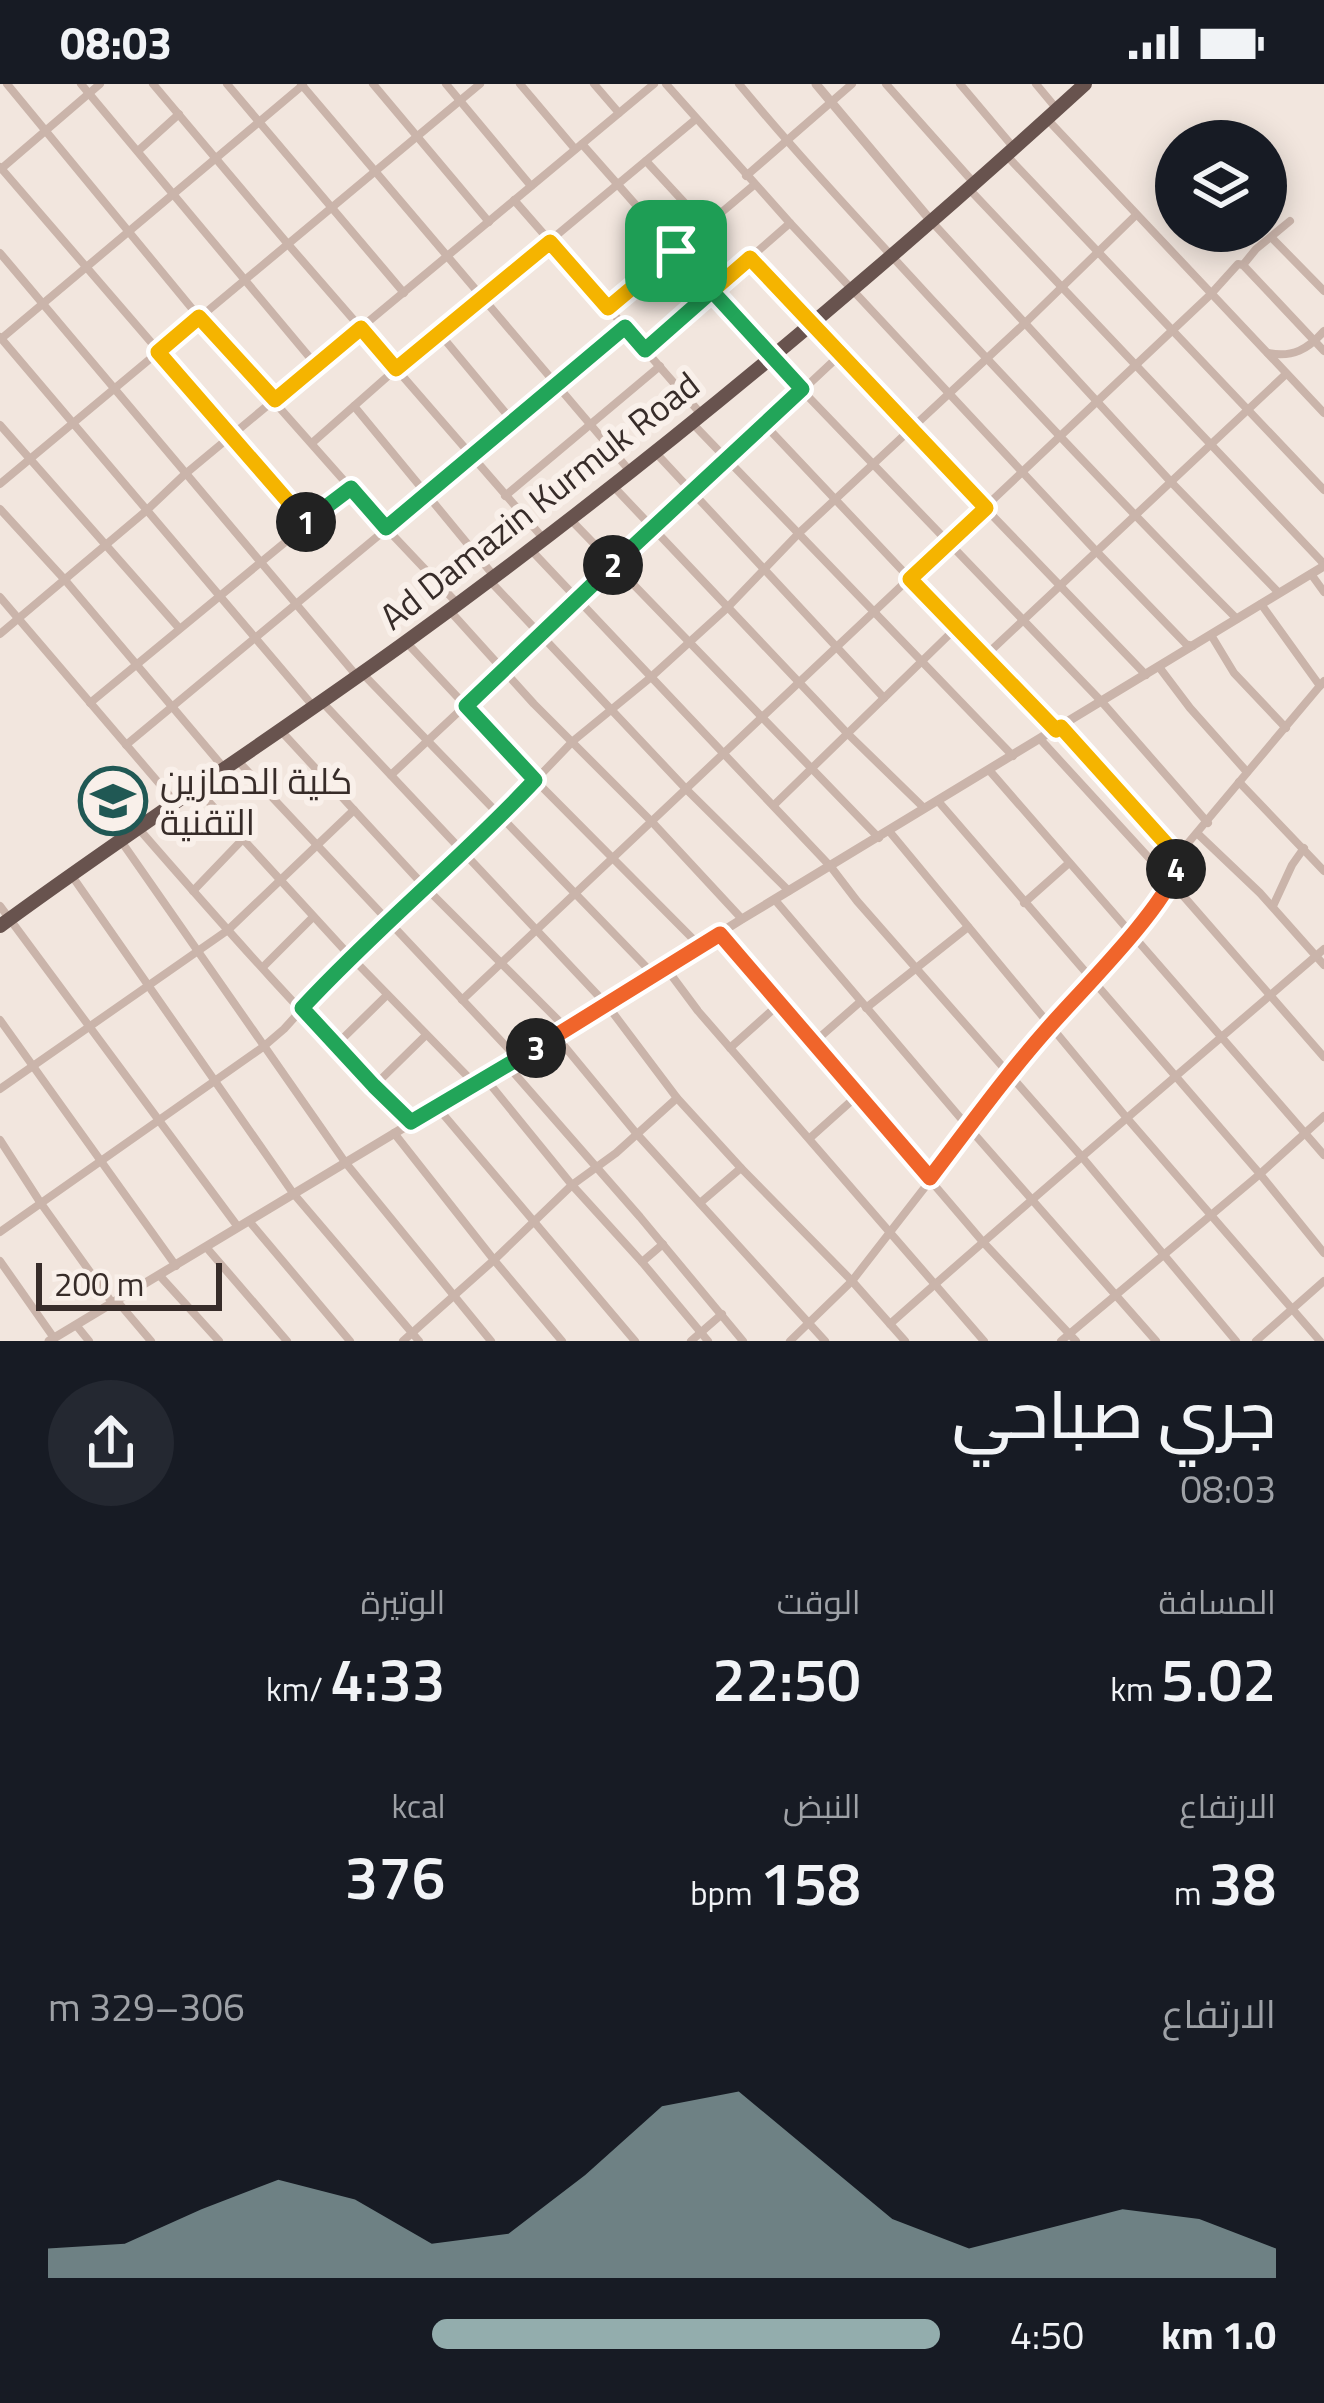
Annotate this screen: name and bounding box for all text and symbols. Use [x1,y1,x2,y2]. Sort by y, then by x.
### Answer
text: 08:03 [60,8,172,76]
map controls [1155,120,1287,252]
button: layers [1155,120,1287,252]
pin [625,200,727,302]
icon: arrive [643,218,709,284]
street label: Ad Damazin Kurmuk Road [367,357,711,643]
pin: 1 [276,492,336,552]
text: 1 [297,497,315,547]
pin: 2 [583,535,643,595]
text: 2 [604,540,622,590]
place label: كلية الدمازين التقنية [160,753,353,849]
school or university icon: كلية الدمازين التقنية [78,766,148,836]
pin: 4 [1146,839,1206,899]
text: 4 [1167,844,1185,894]
pin: 3 [506,1018,566,1078]
text: 3 [527,1023,545,1073]
scale bar [36,1257,222,1310]
text: 200 m [54,1259,144,1309]
text: جري صباحي [952,1363,1276,1464]
button: share [48,1380,174,1506]
text: 08:03 [1180,1459,1276,1518]
text: الوتيرة [361,1577,445,1627]
text: الوقت [777,1577,861,1627]
text: المسافة [1159,1577,1276,1627]
text: 4:33 [330,1633,445,1724]
text: 22:50 [712,1633,861,1724]
text: 5.02 [1161,1633,1276,1724]
text: /km [266,1664,330,1714]
text: km [1110,1664,1161,1714]
text: kcal [391,1781,445,1831]
text: النبض [783,1781,861,1831]
text: الارتفاع [1179,1781,1276,1831]
text: 376 [345,1831,445,1922]
text: 158 [760,1837,861,1928]
text: 38 [1209,1837,1276,1928]
text: bpm [690,1868,760,1918]
text: m [1174,1868,1209,1918]
text: 306–329 m [48,1977,245,2036]
text: الارتفاع [1162,1984,1276,2043]
text: 4:50 [1010,2305,1084,2364]
text: 1.0 km [1161,2305,1276,2364]

